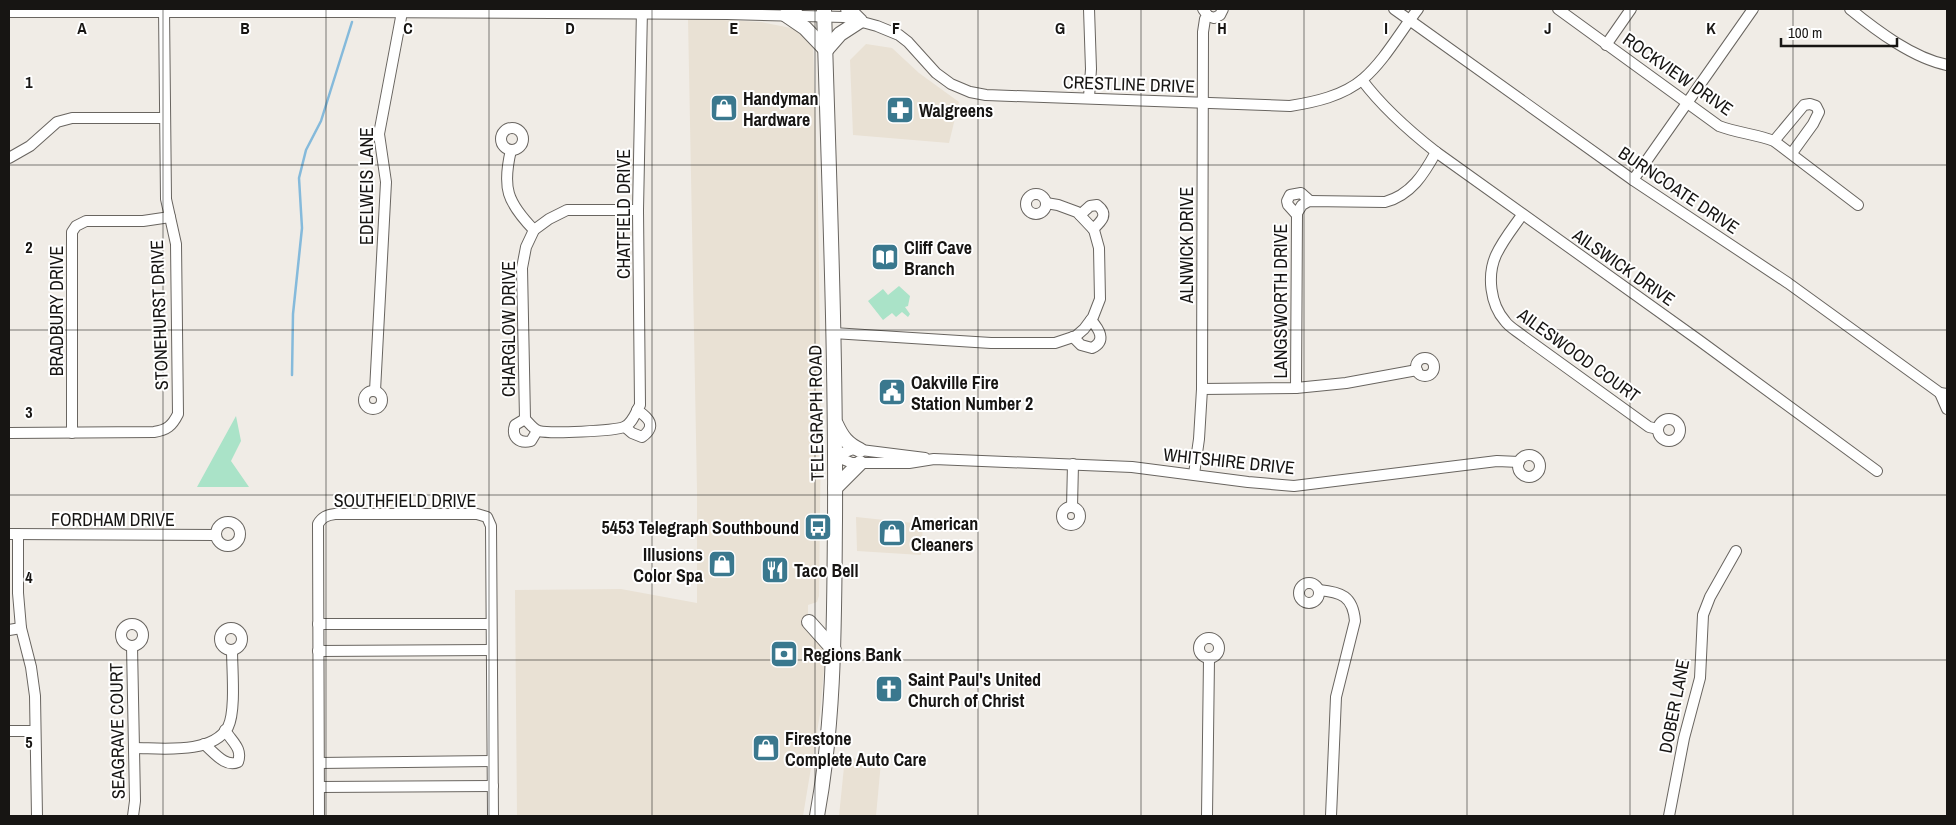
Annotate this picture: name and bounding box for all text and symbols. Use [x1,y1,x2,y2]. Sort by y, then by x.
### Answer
scale bar [1781,15,1897,47]
text: A [77,17,87,39]
text: B [240,17,250,39]
text: C [403,17,413,39]
text: D [565,17,575,39]
text: E [730,17,739,39]
text: F [892,17,900,39]
text: G [1055,17,1065,39]
text: H [1217,17,1227,39]
text: I [1384,17,1388,39]
text: J [1544,17,1552,39]
text: 100 m [1788,22,1822,43]
street label: ROCKVIEW DRIVE [1619,28,1737,120]
street label: CRESTLINE DRIVE [1063,69,1195,99]
text: 1 [25,71,33,93]
place label: Handyman Hardware [743,86,818,132]
shop icon: Handyman Hardware [709,93,739,123]
pharmacy icon: Walgreens [885,95,915,125]
place label: Walgreens [919,98,993,123]
street label: EDELWEIS LANE [354,127,379,245]
street label: BURNCOATE DRIVE [1614,140,1744,240]
street label: CHATFIELD DRIVE [611,149,636,279]
street label: ALNWICK DRIVE [1174,187,1199,304]
street label: AILSWICK DRIVE [1567,222,1680,312]
street label: LANGSWORTH DRIVE [1268,224,1293,378]
place label: Cliff Cave Branch [904,235,972,281]
text: 2 [25,236,33,258]
street label: STONEHURST DRIVE [144,239,174,391]
library icon: Cliff Cave Branch [870,242,900,272]
street label: BRADBURY DRIVE [44,246,69,376]
street label: CHARGLOW DRIVE [496,261,521,397]
street label: AILESWOOD COURT [1512,301,1645,408]
street label: TELEGRAPH ROAD [802,345,830,481]
place label: Oakville Fire Station Number 2 [911,370,1033,416]
public building icon: Oakville Fire Station Number 2 [877,377,907,407]
text: 3 [25,401,33,423]
street label: WHITSHIRE DRIVE [1162,442,1296,480]
street label: SOUTHFIELD DRIVE [334,488,476,513]
street label: FORDHAM DRIVE [51,507,175,532]
place label: American Cleaners [911,511,978,557]
bus stop icon: 5453 Telegraph Southbound [803,512,833,542]
place label: 5453 Telegraph Southbound [602,515,799,540]
shop icon: American Cleaners [877,518,907,548]
place label: Illusions Color Spa [633,542,704,588]
shop icon: Illusions Color Spa [707,549,737,579]
restaurant icon: Taco Bell [760,555,790,585]
place label: Taco Bell [794,558,859,583]
text: 4 [25,566,33,588]
bank icon: Regions Bank [769,639,799,669]
place label: Regions Bank [803,642,902,667]
street label: DOBER LANE [1653,657,1695,755]
street label: SEAGRAVE COURT [103,663,131,799]
place label: Saint Paul's United Church of Christ [908,667,1041,713]
church icon: Saint Paul's United Church of Christ [874,674,904,704]
place label: Firestone Complete Auto Care [785,726,926,772]
text: 5 [25,731,33,753]
shop icon: Firestone Complete Auto Care [751,733,781,763]

